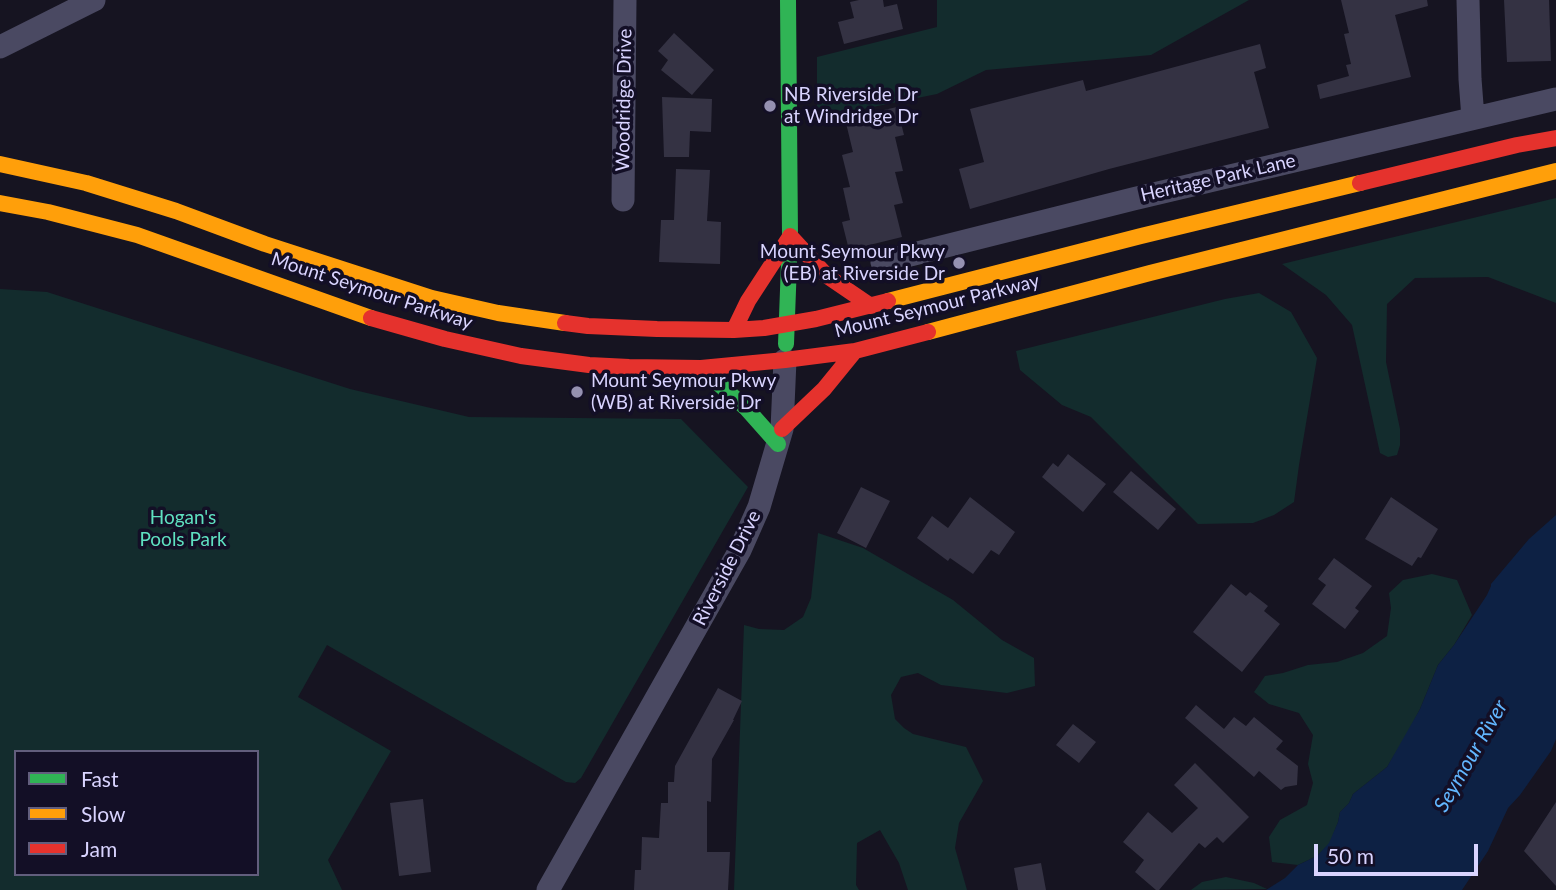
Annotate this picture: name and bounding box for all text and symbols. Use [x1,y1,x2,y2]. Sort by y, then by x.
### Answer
street label: Woodridge Drive [611,28,637,172]
place label: NB Riverside Dr at Windridge Dr [784,84,918,128]
marker: NB Riverside Dr at Windridge Dr [762,98,778,114]
street label: Heritage Park Lane [1138,149,1298,207]
place label: Mount Seymour Pkwy (EB) at Riverside Dr [760,241,945,285]
street label: Mount Seymour Parkway [268,248,476,334]
marker: Mount Seymour Pkwy (EB) at Riverside Dr [951,255,967,271]
street label: Mount Seymour Parkway [832,269,1042,343]
place label: Mount Seymour Pkwy (WB) at Riverside Dr [591,370,776,414]
marker: Mount Seymour Pkwy (WB) at Riverside Dr [569,384,585,400]
park label: Hogan's Pools Park [139,507,227,551]
street label: Riverside Drive [688,507,766,629]
water label: Seymour River [1429,696,1513,816]
legend [14,750,259,876]
text: Fast [81,766,118,791]
text: Slow [81,801,125,826]
scale bar [1318,830,1482,874]
text: Jam [81,836,117,861]
text: 50 m [1327,843,1374,868]

